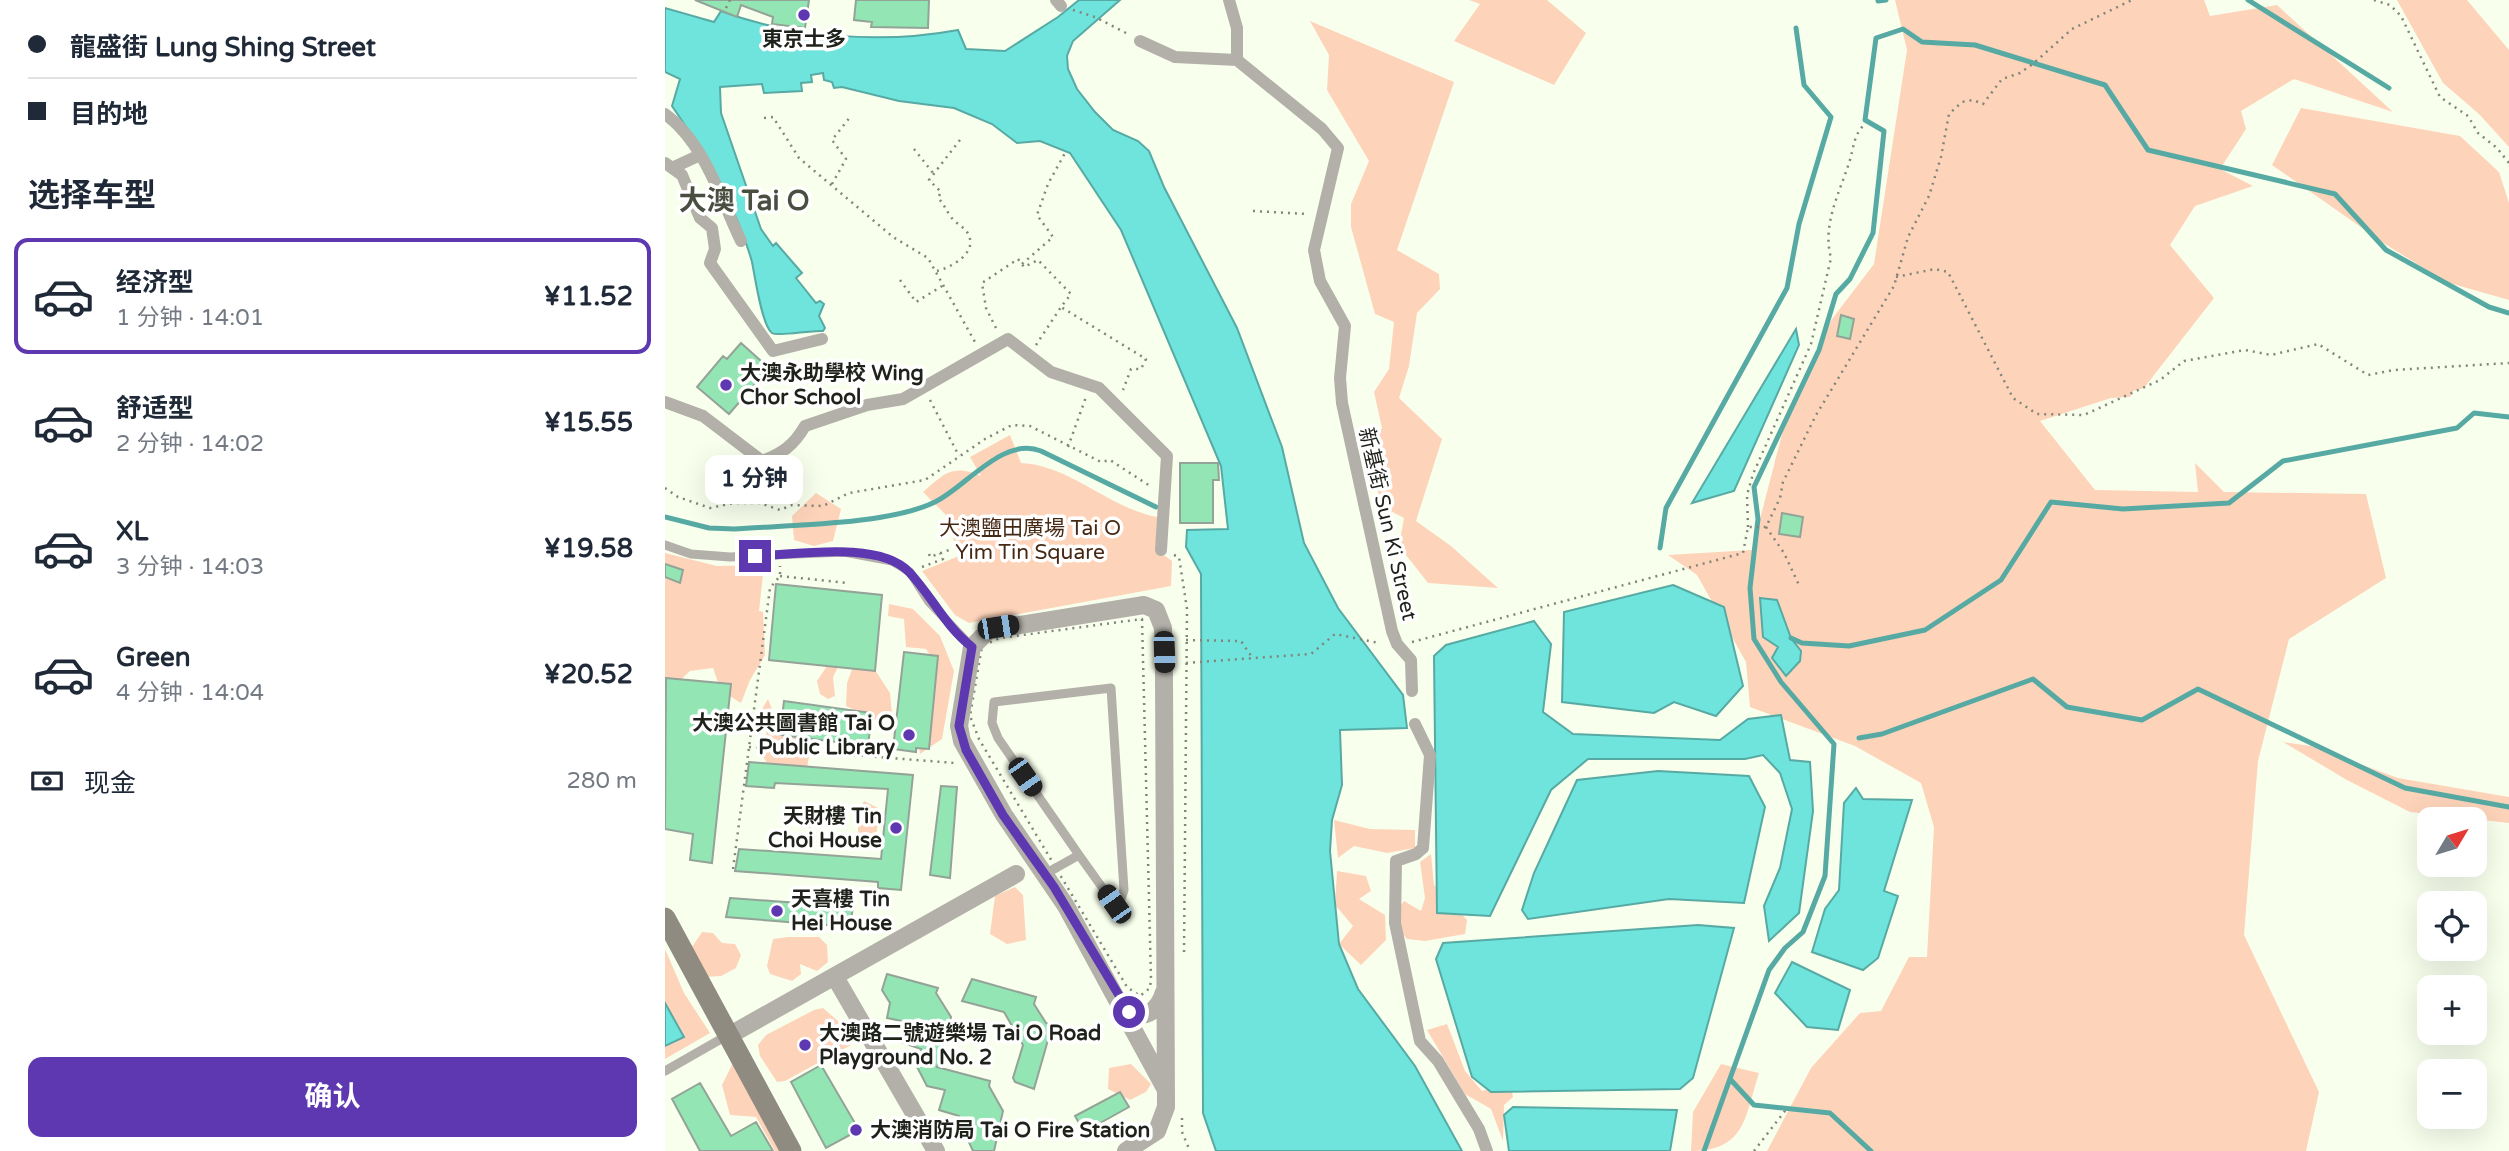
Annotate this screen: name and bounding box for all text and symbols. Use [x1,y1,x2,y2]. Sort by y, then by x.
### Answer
marker: 東京士多 [796,7,812,23]
place label: 東京士多 [762,27,846,52]
text: 龍盛街 Lung Shing Street [70,32,376,63]
text: 目的地 [70,99,148,130]
text: 选择车型 [28,177,156,215]
district label: 大澳 Tai O [679,184,809,218]
icon: car [32,265,95,328]
text: 经济型 [116,267,194,298]
text: ¥11.52 [544,281,633,312]
text: 1 分钟 · 14:01 [116,304,264,332]
place label: 大澳永助學校 Wing Chor School [740,361,924,410]
marker: 大澳永助學校 Wing Chor School [718,377,734,393]
icon: car [32,391,95,454]
text: 舒适型 [116,393,194,424]
text: ¥15.55 [544,407,633,438]
street label: 新基街 Sun Ki Street [1353,425,1422,623]
text: 2 分钟 · 14:02 [116,430,264,458]
callout: 1 分钟 [706,454,804,504]
text: 1 分钟 [721,465,787,493]
text: XL [116,516,148,547]
park label: 大澳鹽田廣場 Tai O Yim Tin Square [939,516,1121,565]
icon: car [32,517,95,580]
text: ¥19.58 [544,533,633,564]
route end [739,540,771,572]
text: 3 分钟 · 14:03 [116,553,264,581]
car [976,613,1021,641]
car [1153,631,1176,673]
text: Green [116,642,191,673]
icon: car [32,643,95,706]
text: ¥20.52 [544,659,633,690]
text: 4 分钟 · 14:04 [116,679,264,707]
place label: 大澳公共圖書館 Tai O Public Library [692,711,896,760]
marker: 大澳公共圖書館 Tai O Public Library [901,727,917,743]
car [1005,754,1046,800]
icon: cash [28,762,66,800]
text: 280 m [567,767,637,795]
text: 现金 [84,768,136,799]
place label: 天財樓 Tin Choi House [768,804,882,853]
north arrow [2417,807,2487,877]
map controls [2417,807,2487,1129]
marker: 天財樓 Tin Choi House [888,820,904,836]
car [1094,881,1135,927]
place label: 天喜樓 Tin Hei House [791,887,892,936]
button: locate [2417,891,2487,961]
marker: 天喜樓 Tin Hei House [769,903,785,919]
button: + [2417,975,2487,1045]
route start [1113,996,1145,1028]
place label: 大澳路二號遊樂場 Tai O Road Playground No. 2 [819,1021,1101,1070]
marker: 大澳路二號遊樂場 Tai O Road Playground No. 2 [797,1037,813,1053]
button: 确认 [28,1057,637,1137]
button: − [2417,1059,2487,1129]
place label: 大澳消防局 Tai O Fire Station [870,1118,1150,1143]
marker: 大澳消防局 Tai O Fire Station [848,1122,864,1138]

